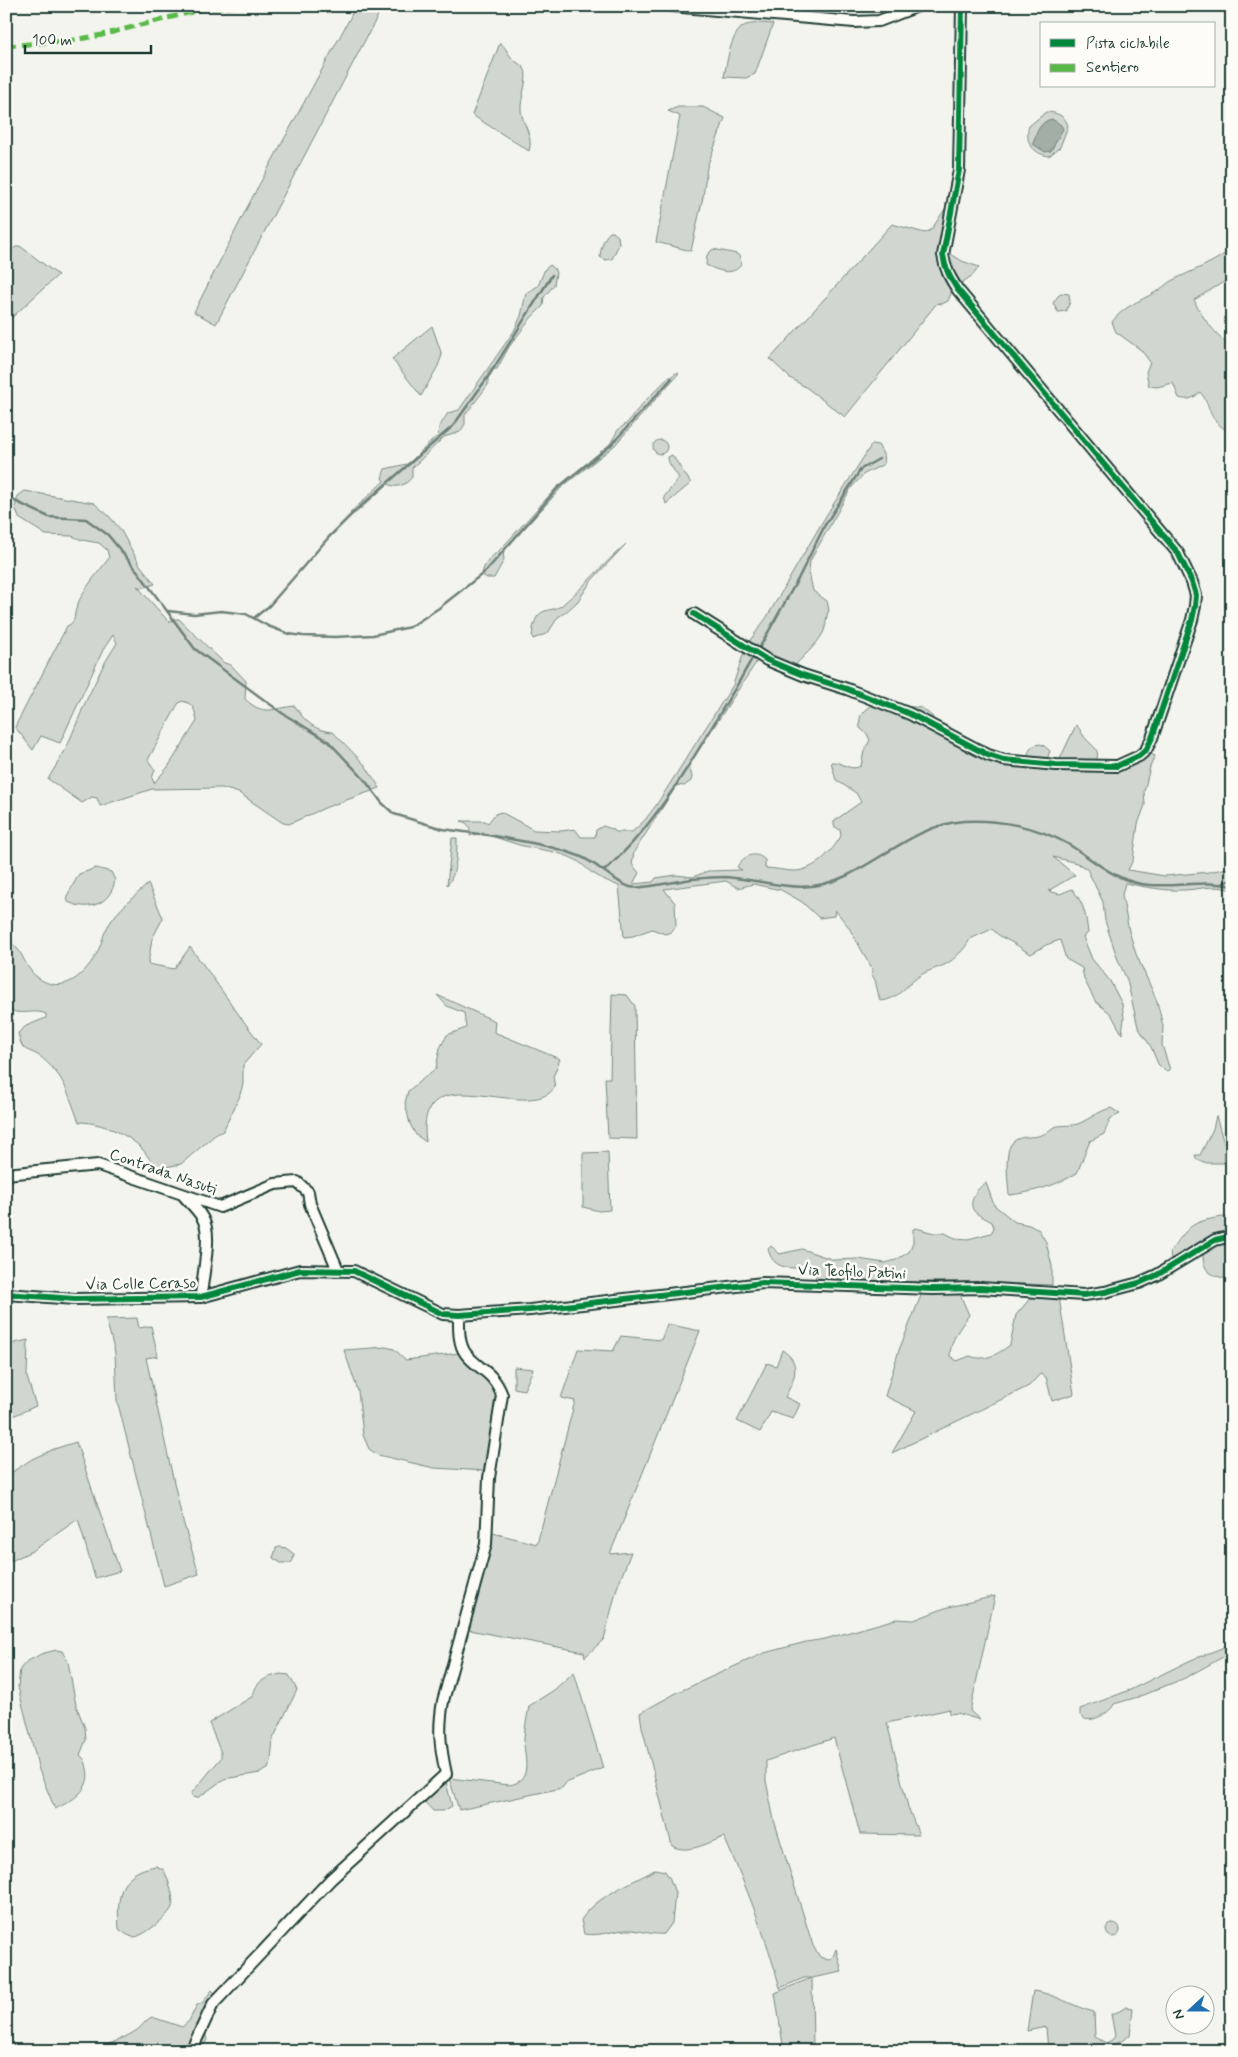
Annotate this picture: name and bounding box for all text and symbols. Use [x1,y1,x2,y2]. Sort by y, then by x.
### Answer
scale bar [25,22,151,54]
legend [1040,22,1216,88]
text: 100 m [32,31,72,51]
text: Pista ciclabile [1086,34,1170,54]
text: Sentiero [1086,58,1139,78]
street label: Contrada Nasuti [107,1144,219,1200]
street label: Via Teofilo Patini [798,1260,907,1284]
street label: Via Colle Ceraso [86,1273,197,1295]
north arrow [1166,1984,1216,2034]
text: N [1169,2007,1189,2022]

